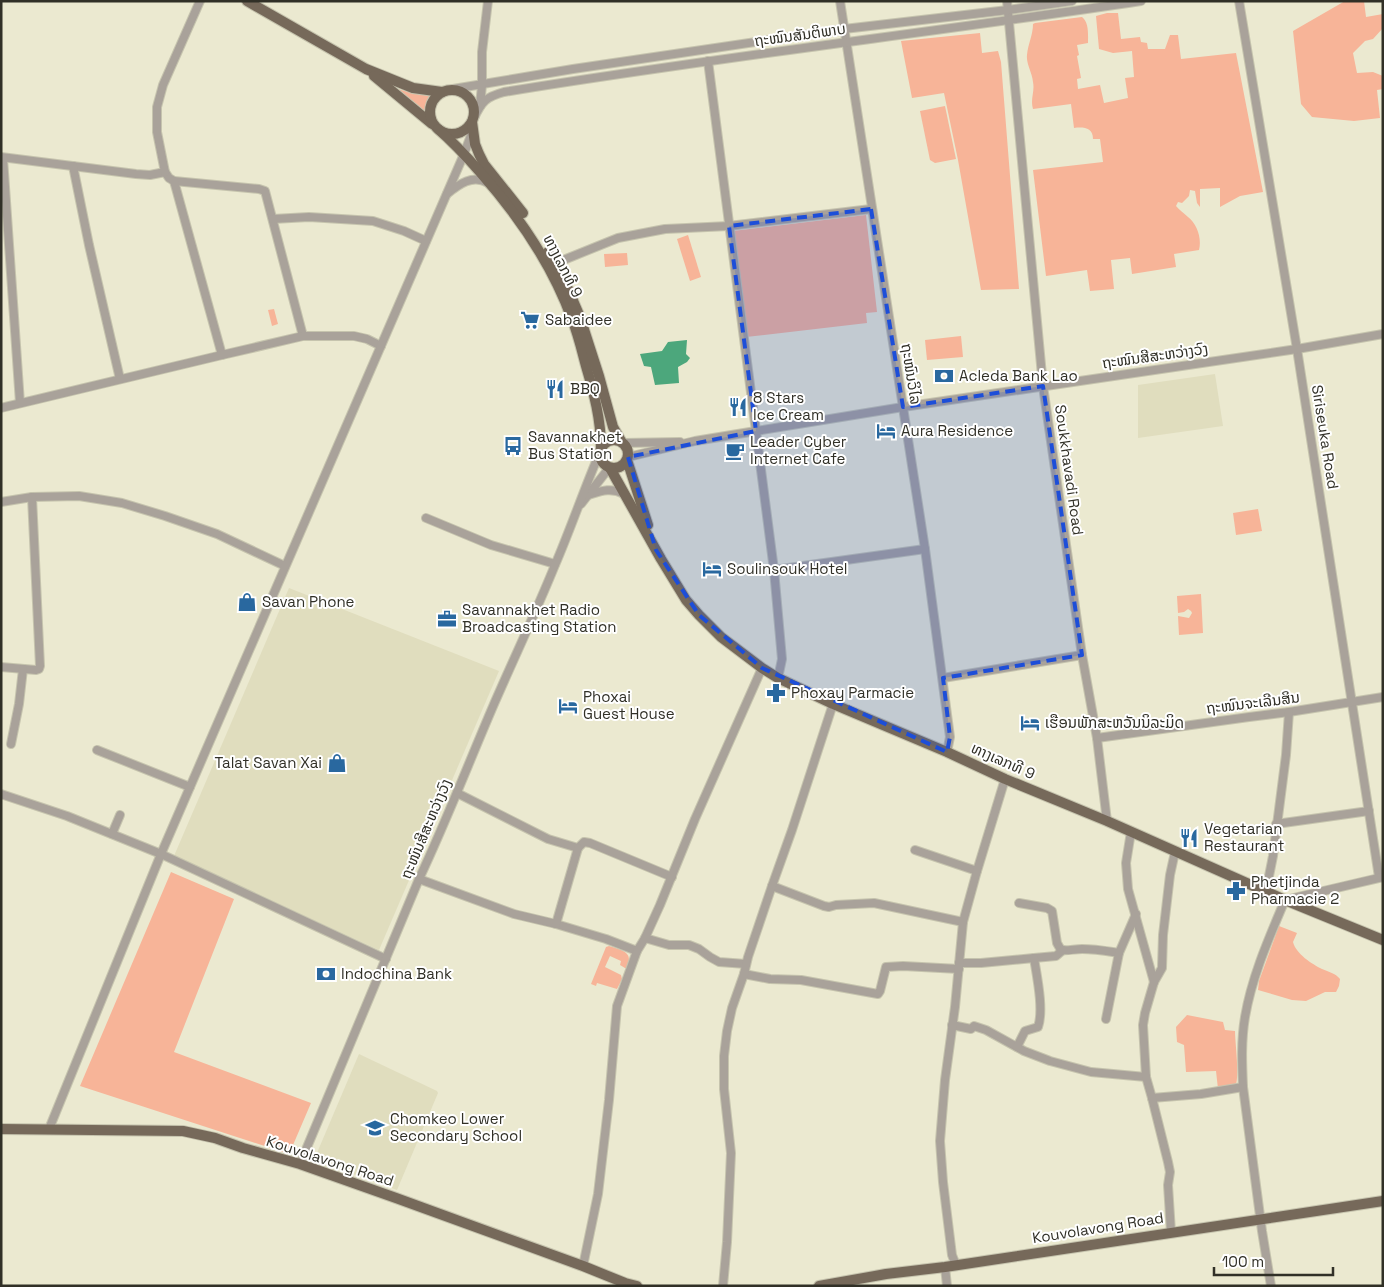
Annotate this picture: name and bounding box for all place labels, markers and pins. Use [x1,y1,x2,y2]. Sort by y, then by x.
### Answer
supermarket icon: Sabaidee [519,309,541,331]
place label: Sabaidee [545,310,612,329]
bank icon: Acleda Bank Lao [933,365,955,387]
place label: Acleda Bank Lao [959,366,1078,385]
restaurant icon: BBQ [544,378,566,400]
place label: BBQ [570,379,600,398]
place label: 8 Stars Ice Cream [753,388,824,424]
restaurant icon: 8 Stars Ice Cream [727,396,749,418]
hotel icon: Aura Residence [875,420,897,442]
place label: Aura Residence [901,421,1013,440]
place label: Savannakhet Bus Station [528,427,622,463]
place label: Leader Cyber Internet Cafe [750,432,847,468]
bus stop icon: Savannakhet Bus Station [502,435,524,457]
cafe icon: Leader Cyber Internet Cafe [724,440,746,462]
hotel icon: Soulinsouk Hotel [701,558,723,580]
place label: Soulinsouk Hotel [727,559,847,578]
shop icon: Savan Phone [236,591,258,613]
place label: Savan Phone [262,592,355,611]
place label: Savannakhet Radio Broadcasting Station [462,600,616,636]
office icon: Savannakhet Radio Broadcasting Station [436,608,458,630]
pharmacy icon: Phoxay Parmacie [765,682,787,704]
place label: Phoxay Parmacie [791,683,914,702]
place label: Phoxai Guest House [583,687,675,723]
hotel icon: Phoxai Guest House [557,695,579,717]
hotel icon: ເຮືອນພັກສະຫວັນນິລະມິດ [1019,712,1041,734]
place label: ເຮືອນພັກສະຫວັນນິລະມິດ [1045,713,1184,732]
shop icon: Talat Savan Xai [326,752,348,774]
place label: Talat Savan Xai [215,753,322,772]
place label: Vegetarian Restaurant [1204,819,1285,855]
restaurant icon: Vegetarian Restaurant [1178,827,1200,849]
place label: Phetjinda Pharmacie 2 [1251,872,1339,908]
pharmacy icon: Phetjinda Pharmacie 2 [1225,880,1247,902]
bank icon: Indochina Bank [315,963,337,985]
place label: Indochina Bank [341,964,452,983]
place label: Chomkeo Lower Secondary School [390,1109,522,1145]
school or university icon: Chomkeo Lower Secondary School [364,1117,386,1139]

